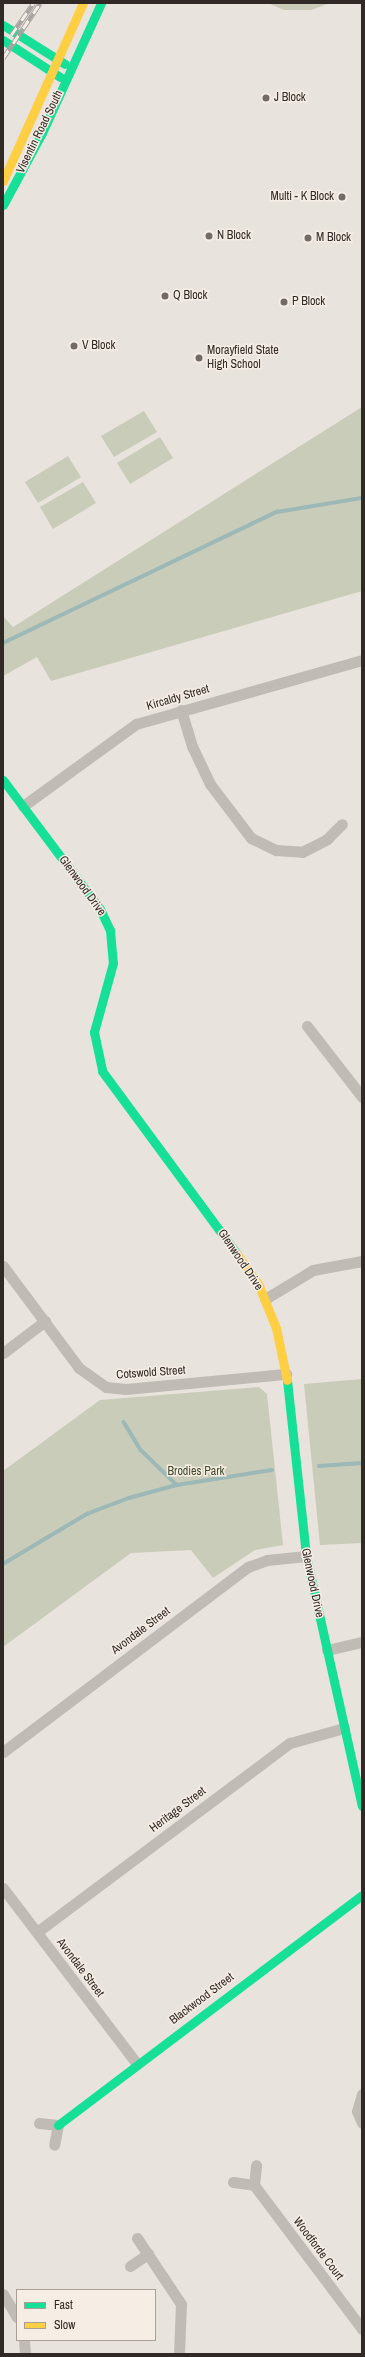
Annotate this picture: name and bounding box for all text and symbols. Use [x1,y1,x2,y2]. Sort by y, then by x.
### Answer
street label: Visentin Road South [14,88,66,176]
place label: J Block [274,91,306,105]
marker: J Block [261,93,271,103]
place label: Multi - K Block [271,190,334,204]
marker: Multi - K Block [337,192,347,202]
place label: N Block [217,229,251,243]
marker: N Block [204,231,214,241]
place label: M Block [316,231,351,245]
marker: M Block [303,233,313,243]
place label: Q Block [173,289,207,303]
marker: Q Block [160,291,170,301]
place label: P Block [292,295,325,309]
marker: P Block [279,297,289,307]
place label: V Block [82,339,115,353]
marker: V Block [69,341,79,351]
place label: Morayfield State High School [207,344,279,372]
marker: Morayfield State High School [194,353,204,363]
street label: Kircaldy Street [145,682,211,714]
street label: Glenwood Drive [55,853,109,919]
street label: Glenwood Drive [214,1227,266,1293]
street label: Cotswold Street [116,1363,186,1383]
park label: Brodies Park [168,1465,224,1479]
street label: Glenwood Drive [298,1547,326,1619]
street label: Avondale Street [109,1604,173,1658]
street label: Heritage Street [147,1784,209,1836]
street label: Avondale Street [53,1936,107,2000]
street label: Blackwood Street [167,1970,237,2028]
street label: Woodforde Court [290,2215,346,2283]
legend [16,2289,156,2341]
text: Fast [54,2297,73,2313]
text: Slow [54,2317,75,2333]

